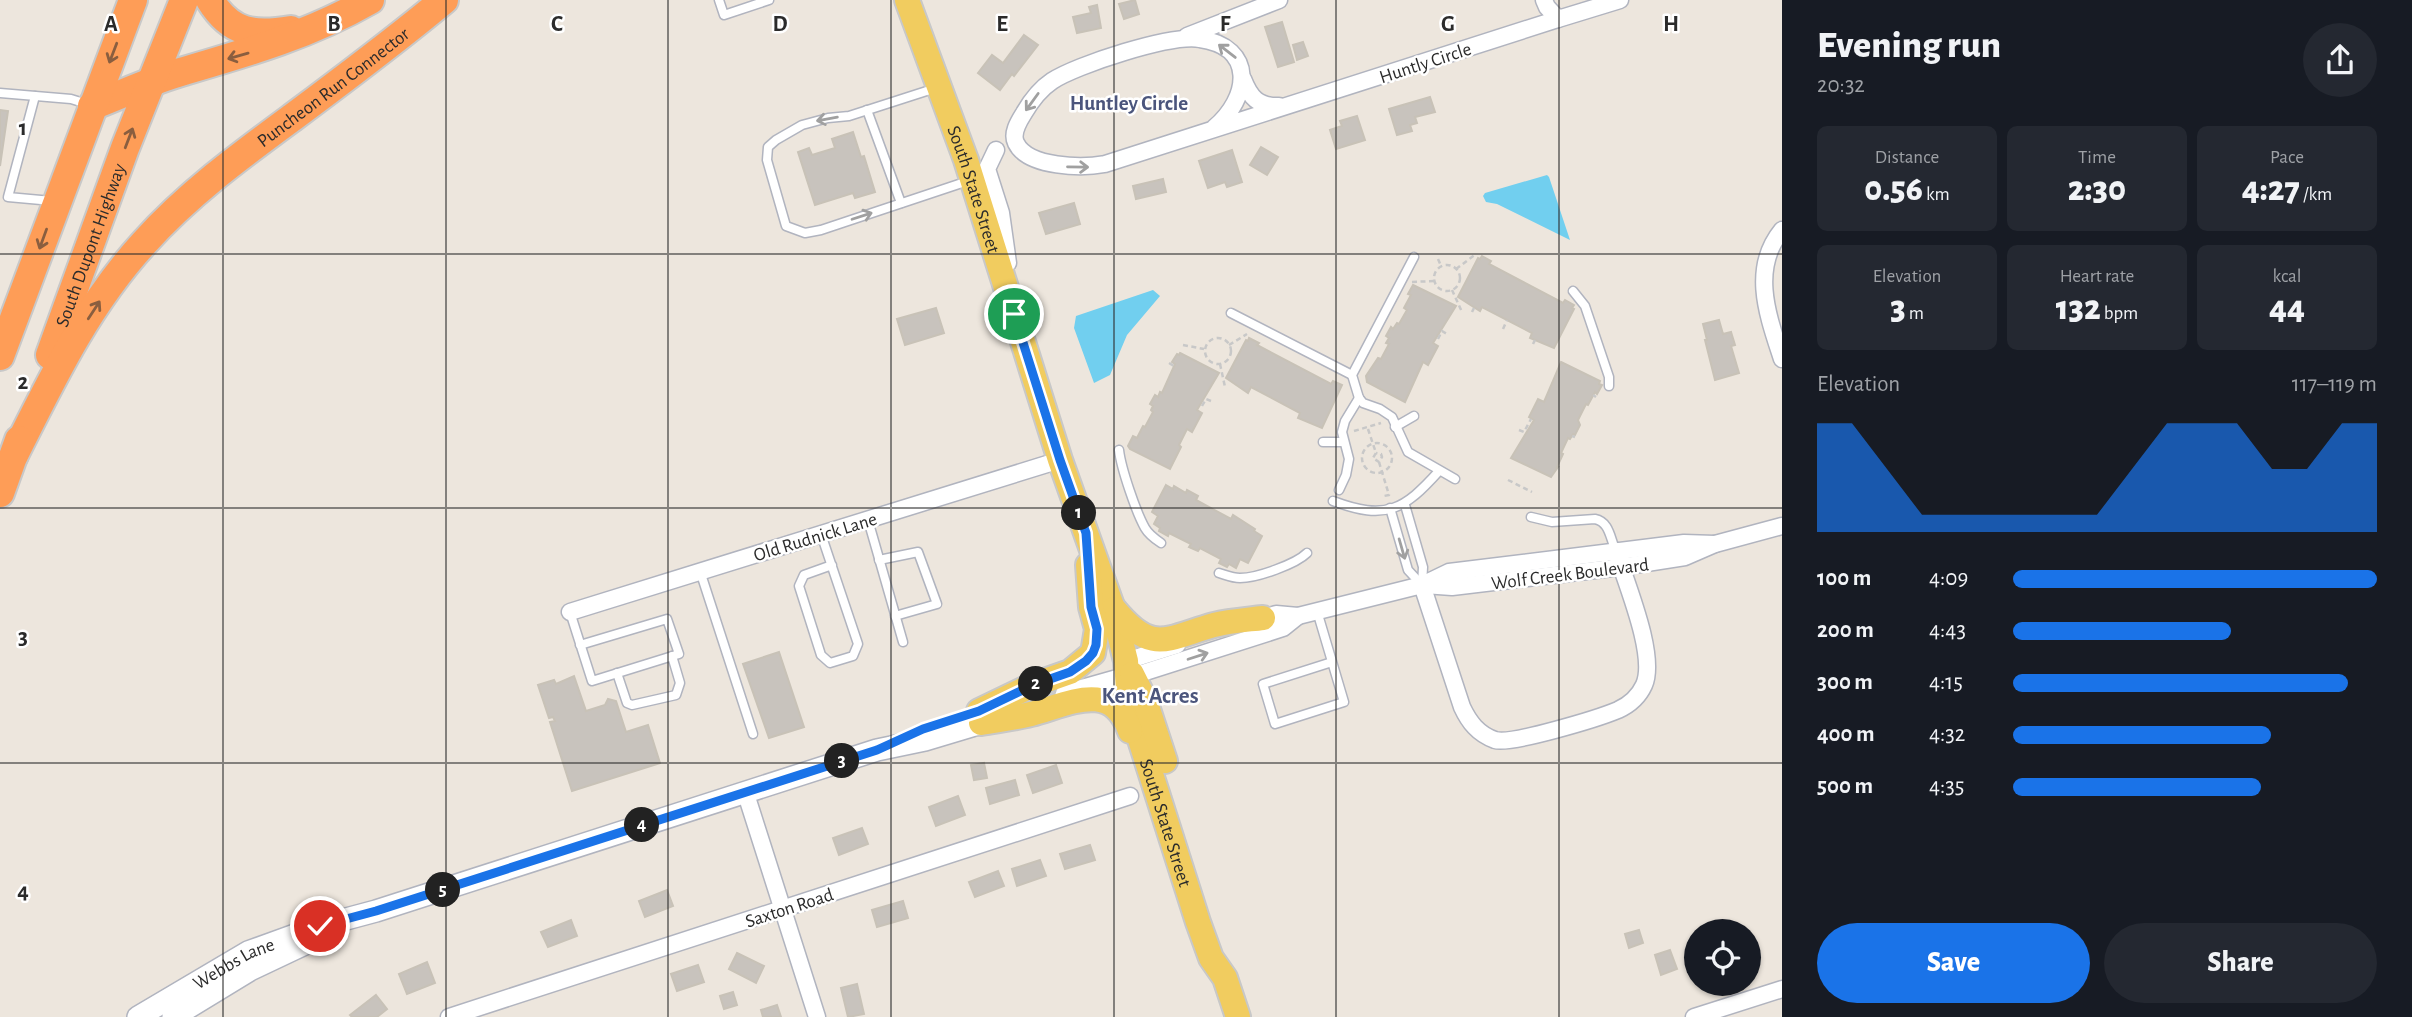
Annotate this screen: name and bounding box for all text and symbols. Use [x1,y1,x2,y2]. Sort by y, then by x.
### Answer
text: A [104,13,118,36]
text: B [327,13,341,36]
text: C [551,13,563,36]
text: D [772,13,788,36]
text: E [996,13,1008,36]
text: F [1220,13,1231,36]
text: G [1441,13,1455,36]
text: H [1663,13,1679,36]
button: share [2303,23,2377,97]
street label: Puncheon Run Connector [254,24,413,151]
text: Evening run [1817,27,2001,65]
street label: Huntly Circle [1377,40,1474,87]
one-way arrow [105,42,118,63]
one-way arrow [1218,44,1236,59]
one-way arrow [227,50,249,63]
text: 20:32 [1817,74,1865,97]
one-way arrow [1024,92,1039,111]
district label: Huntley Circle [1070,93,1188,114]
one-way arrow [816,113,839,126]
text: 1 [19,117,27,140]
street label: South State Street [943,123,1003,256]
one-way arrow [123,127,136,149]
text: Distance [1875,148,1939,167]
text: Time [2078,148,2116,167]
text: Pace [2270,148,2304,167]
one-way arrow [1066,160,1089,174]
street label: South Dupont Highway [53,161,130,330]
text: 0.56 [1864,172,1923,207]
text: 2:30 [2068,172,2126,207]
text: 4:27 [2242,172,2300,207]
text: km [1923,185,1950,204]
text: /km [2300,185,2332,204]
one-way arrow [851,209,873,221]
one-way arrow [35,227,48,249]
text: Elevation [1873,267,1941,286]
text: Heart rate [2060,267,2134,286]
text: kcal [2273,267,2301,286]
pin [984,284,1044,344]
text: 3 [1890,291,1906,326]
text: 132 [2056,291,2101,326]
text: 44 [2269,291,2305,326]
icon: arrive [995,295,1033,333]
one-way arrow [87,300,101,320]
text: m [1906,304,1924,323]
text: bpm [2101,304,2138,323]
text: 2 [18,371,29,394]
text: Elevation [1817,373,1900,396]
text: 117–119 m [2292,373,2377,396]
pin: 1 [1062,496,1096,530]
text: 1 [1075,503,1082,522]
street label: Old Rudnick Lane [751,510,879,565]
one-way arrow [1396,538,1409,560]
street label: Wolf Creek Boulevard [1490,555,1650,594]
text: 100 m [1817,567,1871,590]
text: 4:09 [1929,567,1968,590]
text: 200 m [1817,619,1874,642]
text: 4:43 [1929,619,1966,642]
text: 3 [18,626,28,649]
one-way arrow [1187,649,1209,661]
pin: 2 [1018,666,1054,702]
text: 300 m [1817,671,1873,694]
text: 4:15 [1929,671,1963,694]
text: 2 [1031,674,1040,693]
district label: Kent Acres [1101,685,1199,708]
text: 400 m [1817,723,1875,746]
text: 4:32 [1929,723,1965,746]
pin: 3 [824,744,860,778]
text: 3 [837,751,846,770]
street label: South State Street [1136,757,1194,889]
text: 500 m [1817,775,1873,798]
text: 4:35 [1929,775,1964,798]
pin: 4 [624,808,660,842]
text: 4 [637,815,646,834]
pin: 5 [426,872,460,908]
text: 4 [17,880,29,903]
text: 5 [438,880,447,899]
street label: Saxton Road [743,885,836,932]
pin [290,896,350,956]
icon: check [301,907,339,945]
map controls [1684,919,1761,996]
button: locate [1684,919,1761,996]
button: Save [1817,923,2090,1003]
button: Share [2104,923,2377,1003]
street label: Webbs Lane [190,935,277,993]

